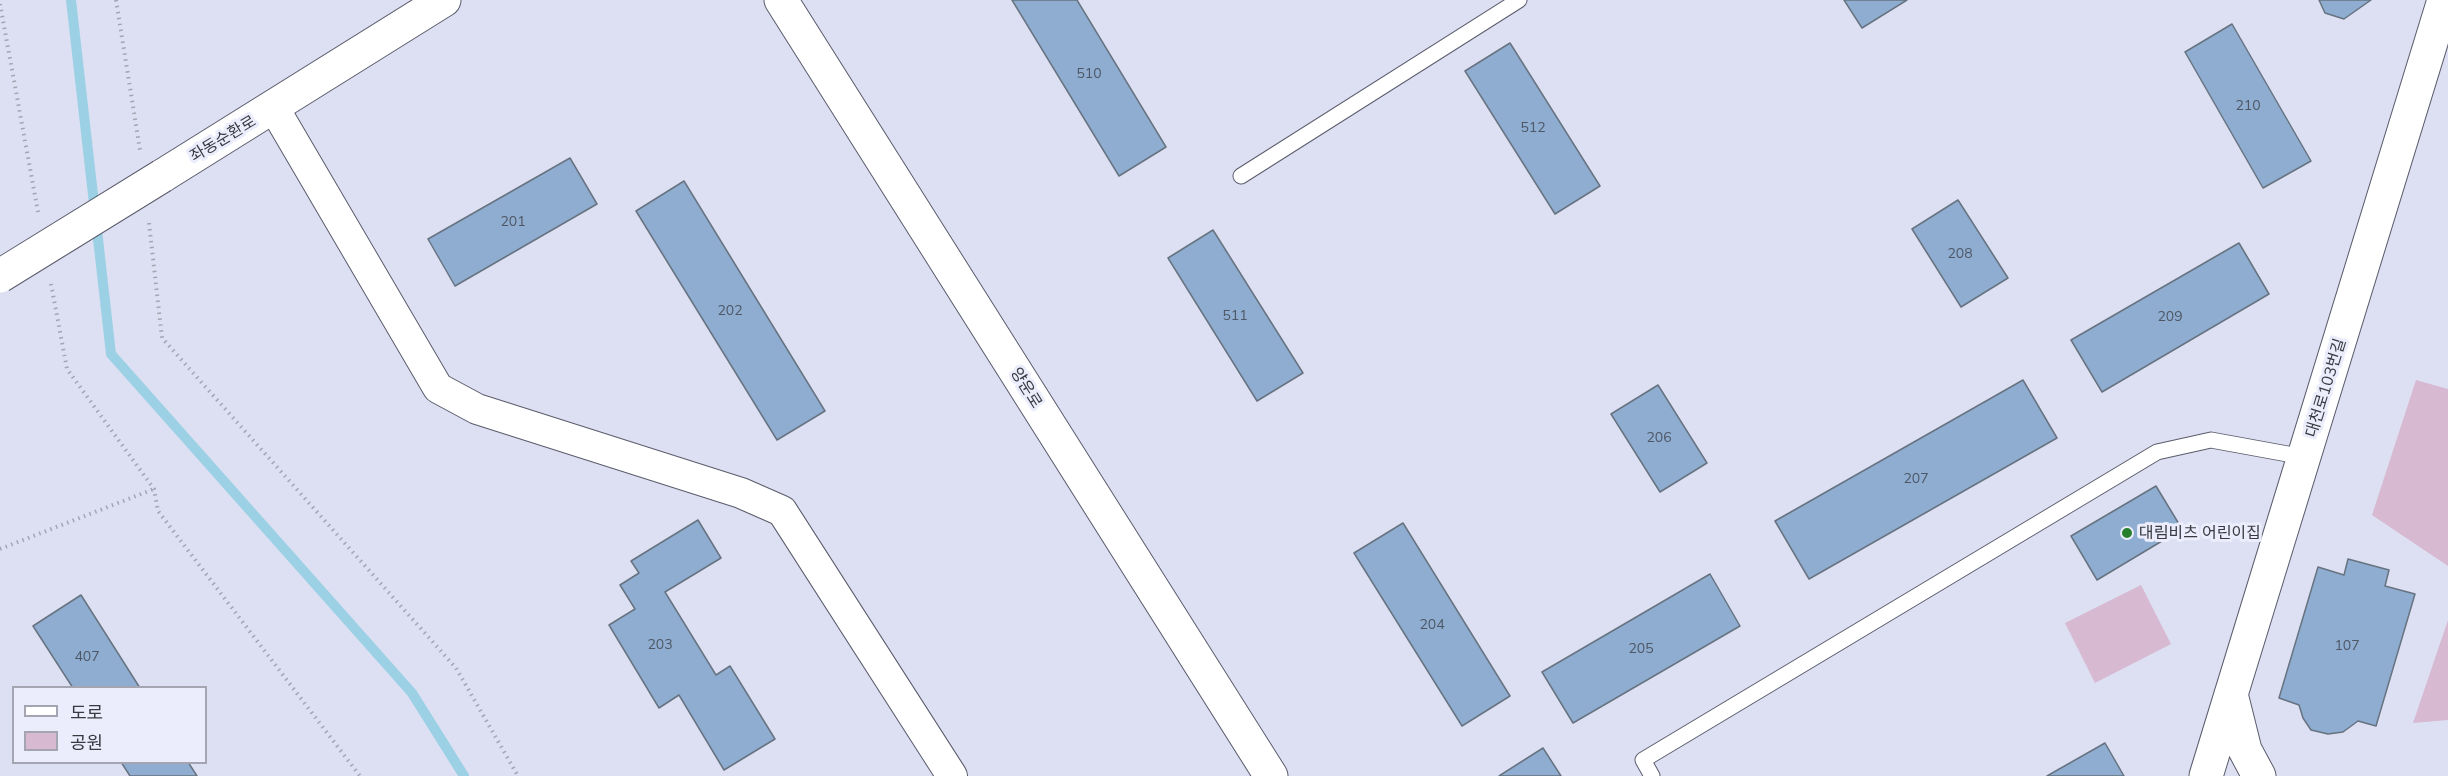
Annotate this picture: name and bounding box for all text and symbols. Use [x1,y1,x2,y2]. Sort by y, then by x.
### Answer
house number: 510 [1076,66,1102,82]
house number: 210 [2235,98,2261,114]
street label: 좌동순환로 [187,112,259,166]
house number: 512 [1520,120,1546,136]
house number: 201 [500,214,526,230]
house number: 208 [1947,246,1973,262]
house number: 202 [717,303,743,319]
house number: 511 [1222,308,1248,324]
house number: 209 [2157,309,2183,325]
street label: 대천로103번길 [2302,336,2350,440]
street label: 양운로 [1006,364,1046,412]
house number: 206 [1646,430,1672,446]
house number: 207 [1903,471,1929,487]
place label: 대림비츠 어린이집 [2139,523,2261,543]
marker: 대림비츠 어린이집 [2120,526,2134,540]
house number: 204 [1419,617,1445,633]
house number: 203 [647,637,673,653]
house number: 107 [2334,638,2360,654]
house number: 205 [1628,641,1654,657]
house number: 407 [74,649,100,665]
legend [12,686,207,764]
text: 도로 [70,701,103,724]
text: 공원 [70,731,103,754]

